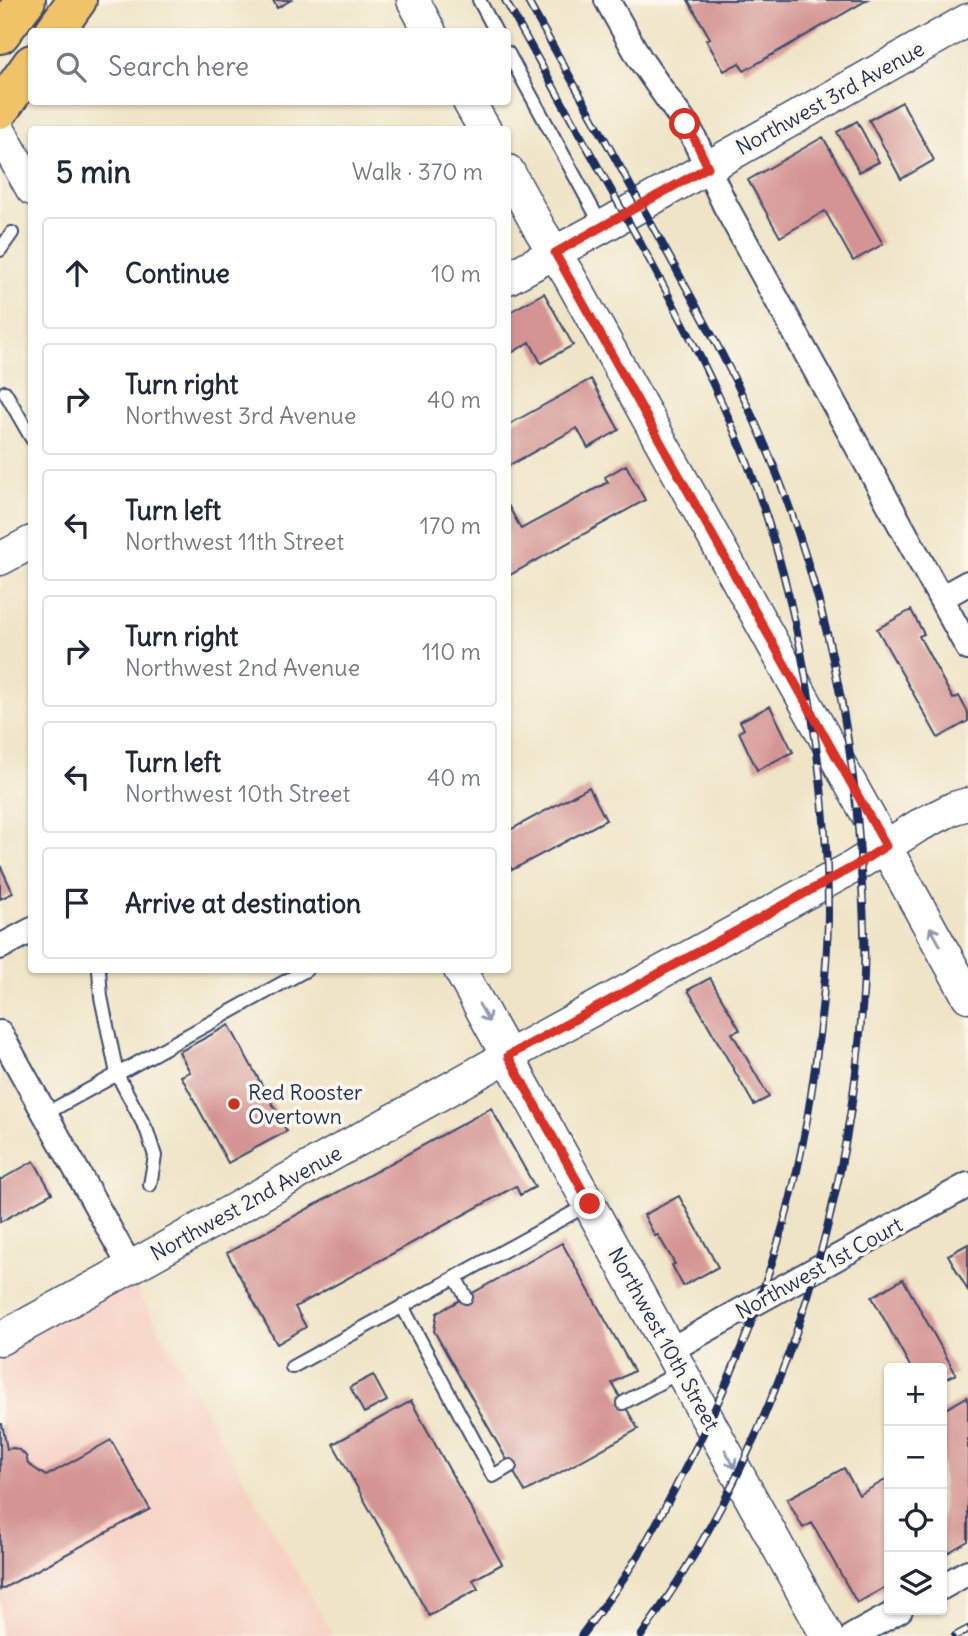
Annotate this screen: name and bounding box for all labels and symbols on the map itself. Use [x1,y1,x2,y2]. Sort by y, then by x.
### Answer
street label: Northwest 3rd Avenue [731,35,929,161]
route start [669,108,700,139]
one-way arrow [928,926,942,947]
one-way arrow [477,1002,491,1022]
place label: Red Rooster Overtown [248,1079,363,1130]
marker: Red Rooster Overtown [226,1096,242,1112]
street label: Northwest 2nd Avenue [146,1139,346,1267]
route end [574,1188,605,1219]
street label: Northwest 1st Court [731,1211,907,1325]
street label: Northwest 10th Street [602,1243,726,1435]
one-way arrow [723,1449,737,1469]

